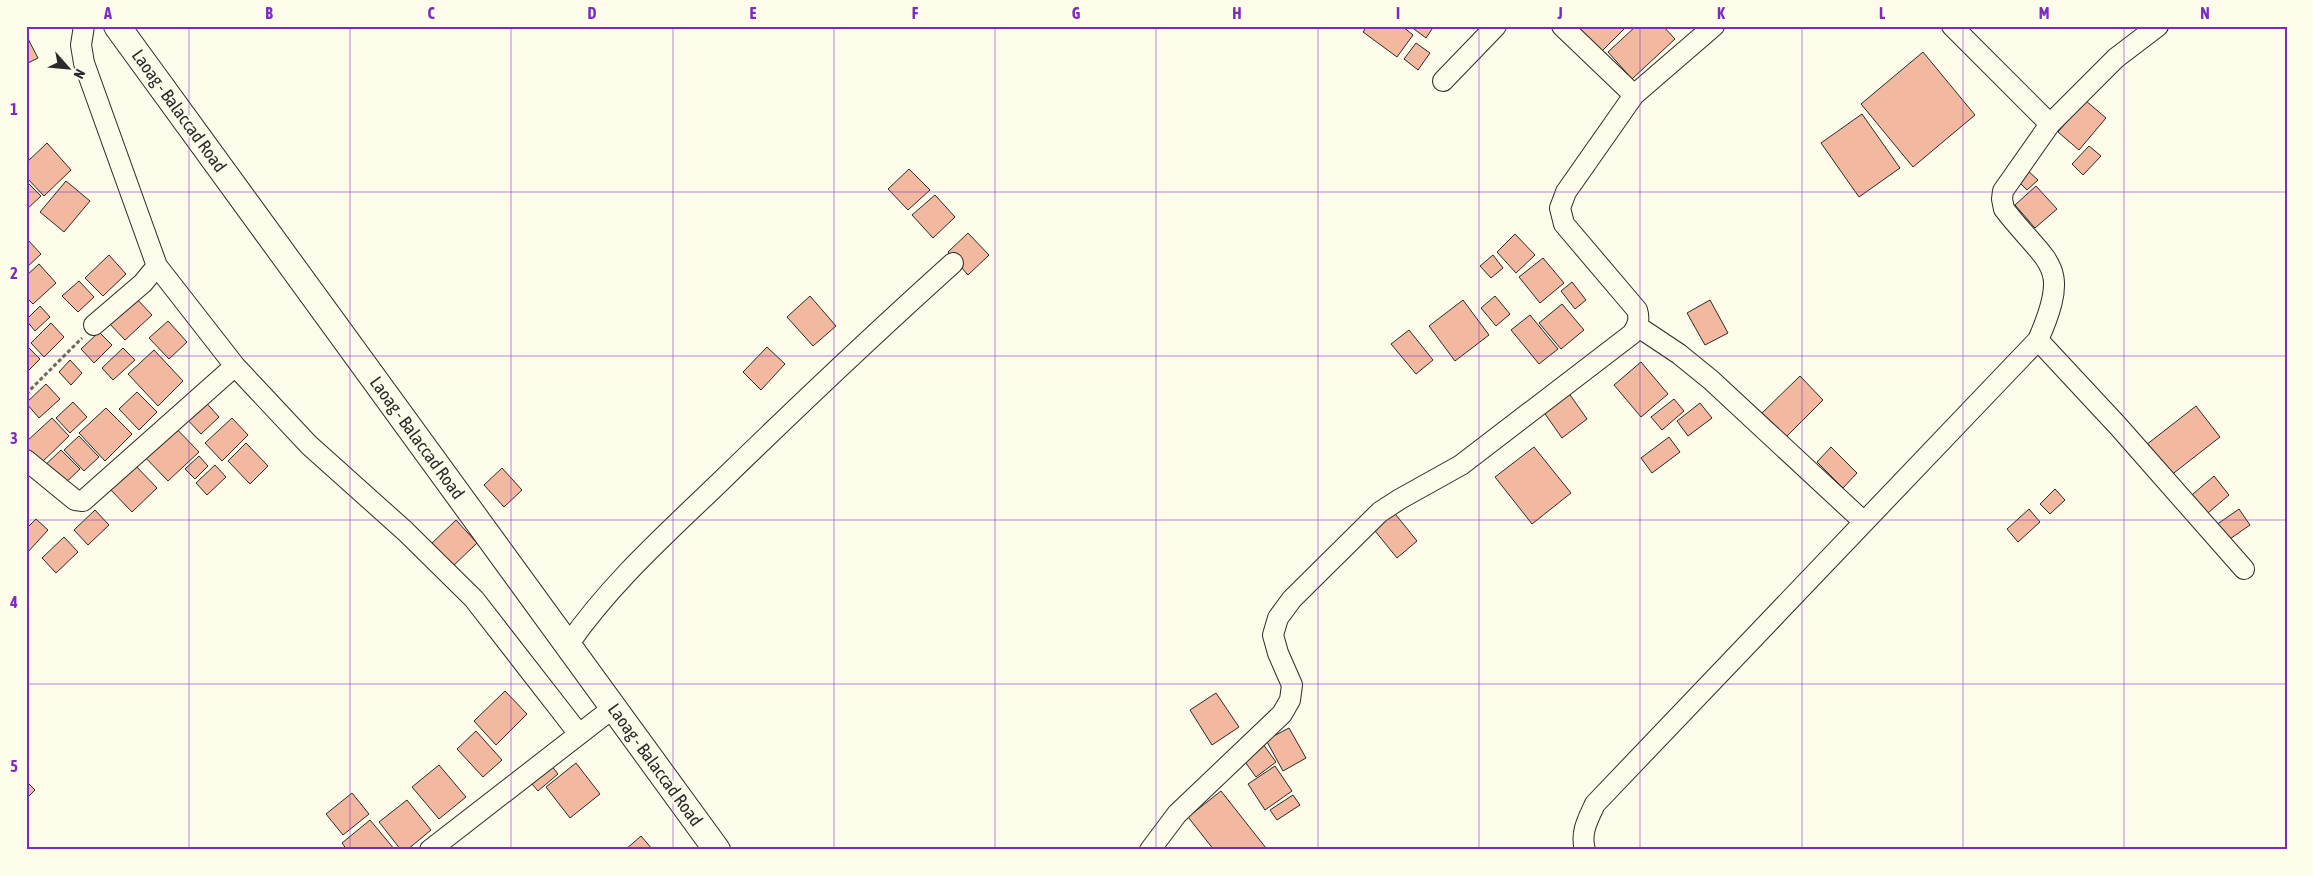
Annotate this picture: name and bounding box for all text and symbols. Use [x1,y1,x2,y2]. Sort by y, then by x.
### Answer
text: A [103,4,112,22]
text: B [265,4,273,22]
text: C [427,4,435,22]
text: D [588,4,597,22]
text: E [750,4,757,22]
text: F [912,4,919,22]
text: G [1072,4,1081,22]
text: H [1232,4,1242,22]
text: I [1396,4,1400,22]
text: J [1556,4,1563,22]
text: K [1717,4,1725,22]
text: L [1879,4,1886,22]
text: M [2039,4,2049,22]
text: N [2200,4,2210,22]
north arrow [42,42,92,92]
street label: Laoag - Balaccad Road [128,45,231,176]
text: N [71,67,89,81]
text: 1 [10,100,18,118]
text: 2 [10,264,18,282]
street label: Laoag - Balaccad Road [366,372,469,503]
text: 3 [10,429,18,447]
text: 4 [9,593,18,611]
street label: Laoag - Balaccad Road [604,699,707,830]
text: 5 [10,757,18,775]

